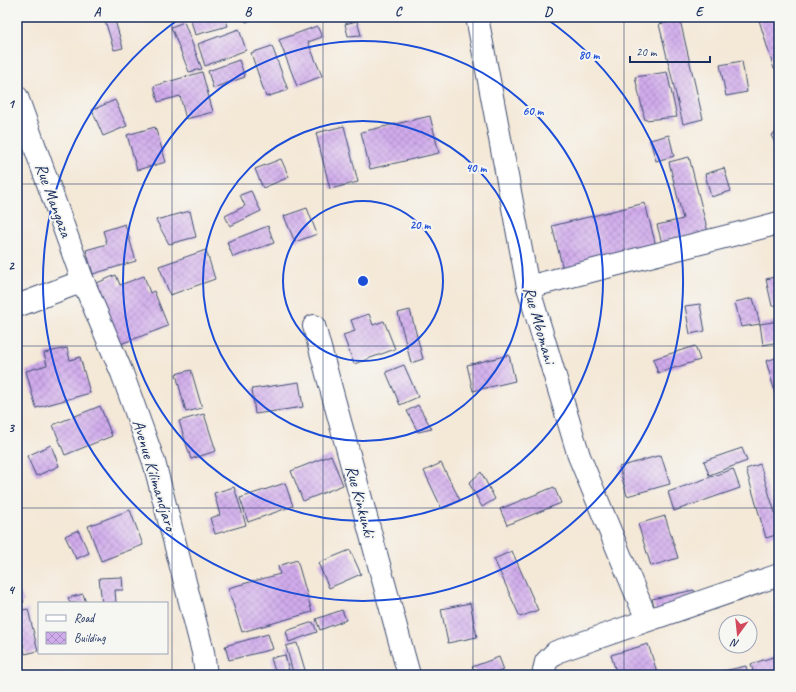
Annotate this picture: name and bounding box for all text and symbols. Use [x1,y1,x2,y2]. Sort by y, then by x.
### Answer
text: A [94,4,102,20]
text: B [245,4,253,20]
text: C [395,4,403,20]
text: D [544,4,553,20]
text: E [696,4,705,20]
scale bar [630,38,710,64]
text: 20 m [636,44,658,60]
text: 80 m [579,47,600,63]
text: 1 [8,96,16,112]
text: 60 m [523,103,545,119]
street label: Rue Mangaza [30,160,77,241]
text: 40 m [466,160,487,176]
text: 20 m [410,217,431,233]
text: 2 [8,258,15,274]
centre of rings [356,274,370,288]
street label: Rue Mbomani [519,284,561,368]
street label: Avenue Kilimandjaro [128,417,182,535]
text: 3 [8,420,15,436]
street label: Rue Kinkunki [341,463,381,541]
text: 4 [8,582,16,598]
legend [38,602,168,654]
text: Road [74,610,96,626]
north arrow [718,614,758,654]
text: Building [74,630,106,646]
text: N [728,635,741,651]

